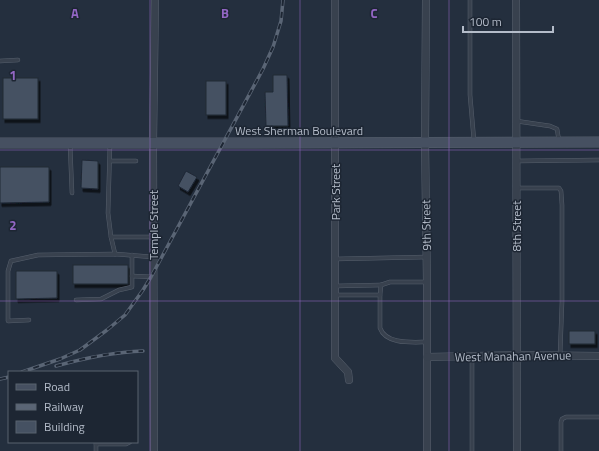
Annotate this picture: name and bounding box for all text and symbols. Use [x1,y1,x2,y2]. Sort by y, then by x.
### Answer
text: A [71,3,79,23]
text: B [221,3,229,23]
text: C [370,3,378,23]
scale bar [463,8,553,34]
text: 100 m [469,12,502,31]
text: 1 [9,65,17,85]
street label: West Sherman Boulevard [235,121,363,140]
street label: Park Street [326,163,345,220]
street label: Temple Street [144,189,163,260]
street label: 9th Street [416,199,436,251]
street label: 8th Street [507,200,526,251]
text: 2 [9,215,17,235]
street label: West Manahan Avenue [455,345,571,367]
legend [8,371,138,443]
text: Road [44,377,70,396]
text: Railway [44,397,84,416]
text: Building [44,417,85,436]

